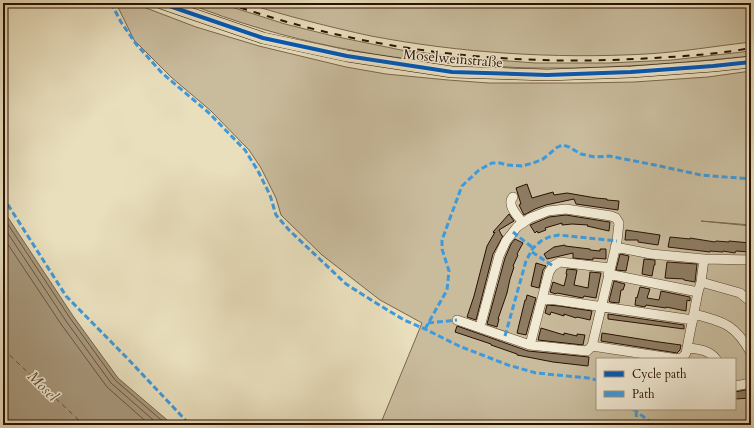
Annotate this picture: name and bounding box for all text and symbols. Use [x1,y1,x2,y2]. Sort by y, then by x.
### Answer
street label: Moselweinstraße [402,45,503,72]
legend [596,358,736,410]
water label: Mosel [23,366,63,406]
text: Cycle path [632,366,687,382]
text: Path [632,386,655,402]

